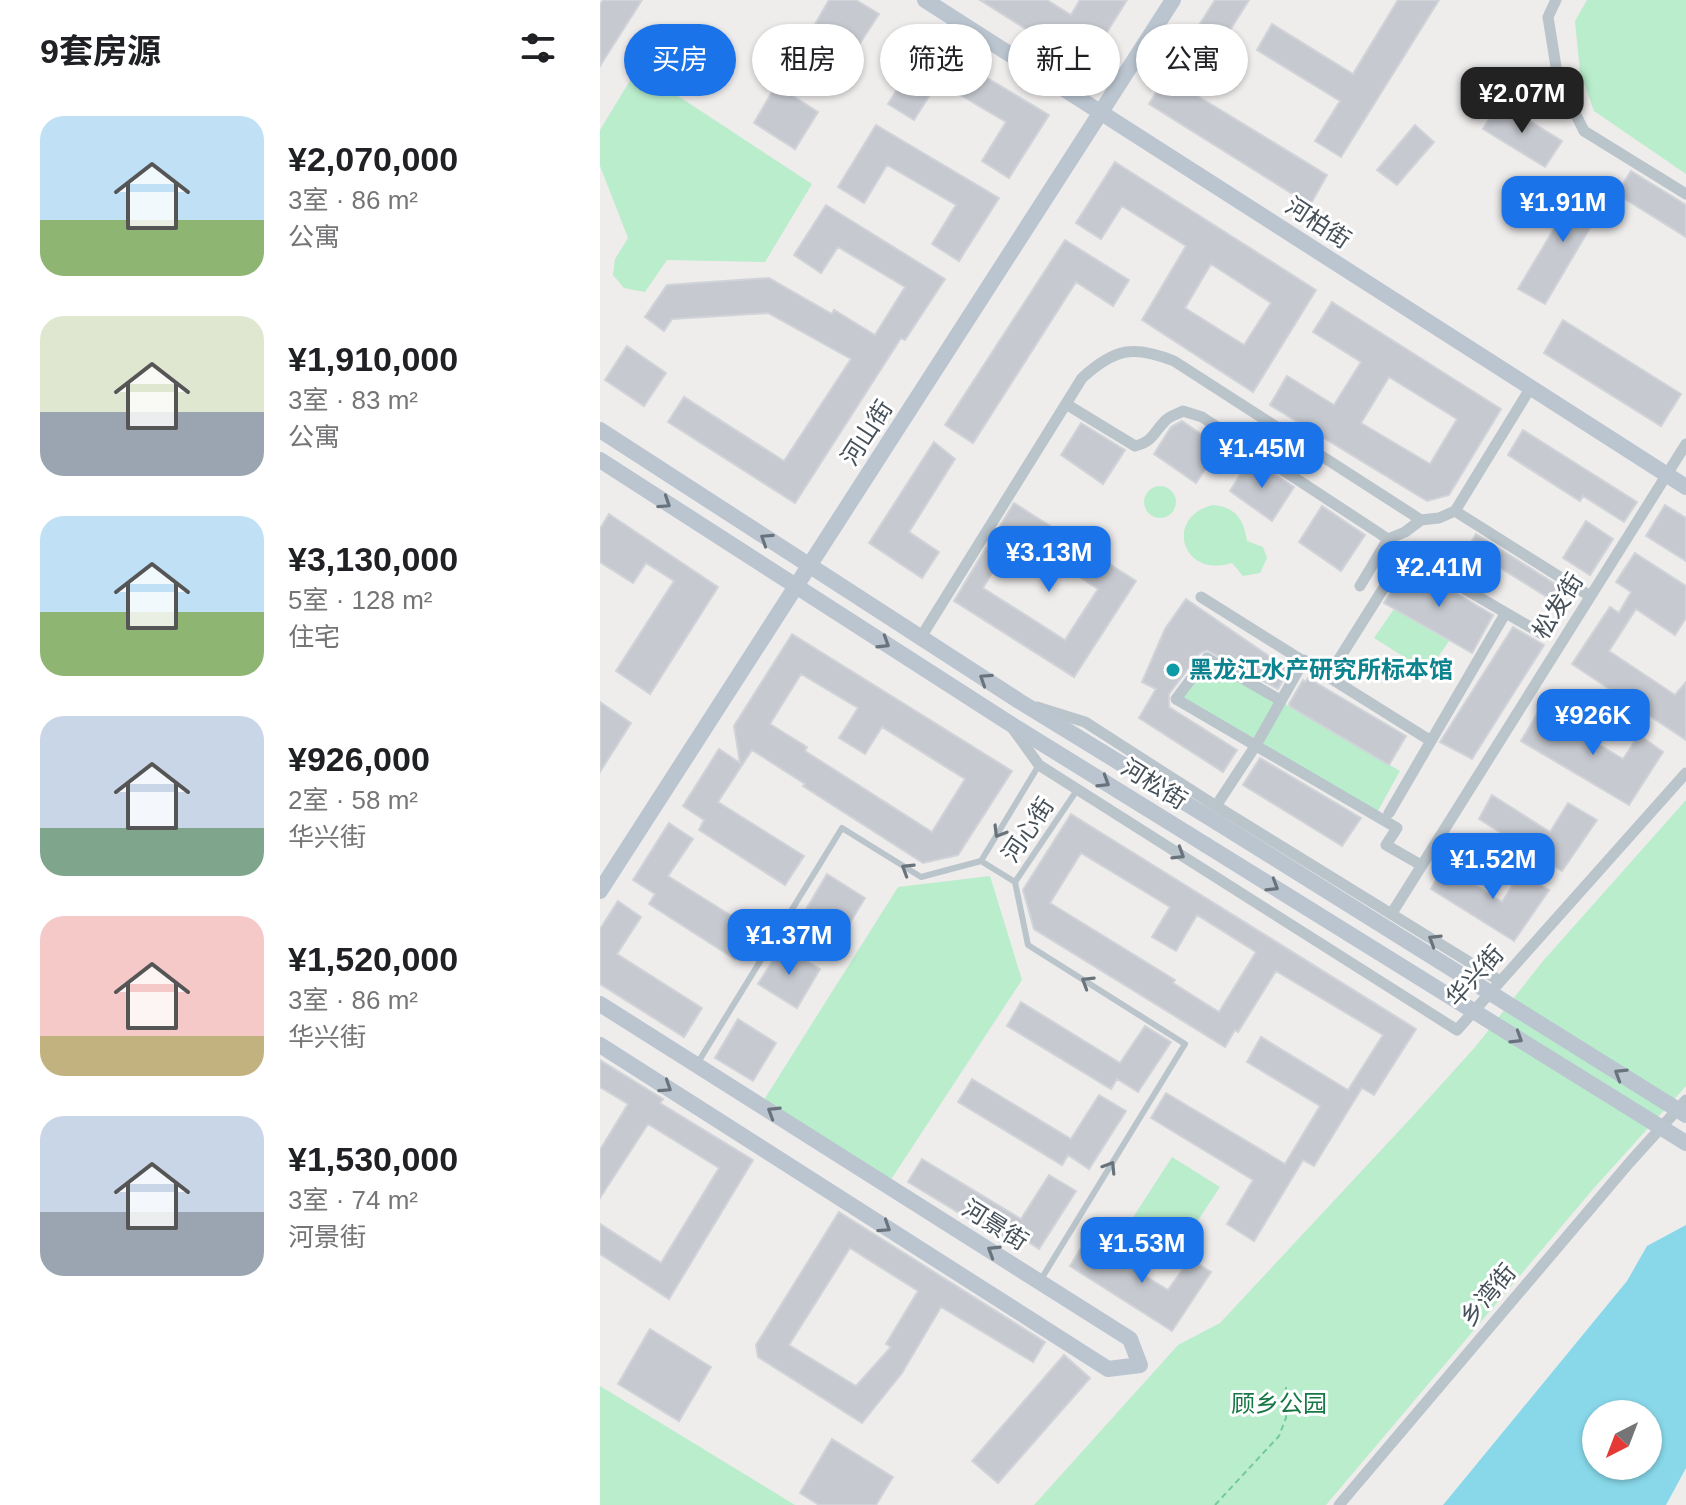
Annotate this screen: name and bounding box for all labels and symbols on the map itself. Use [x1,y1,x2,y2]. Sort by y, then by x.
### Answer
pin: ¥2.07M [1457,67,1587,135]
pin: ¥1.91M [1498,176,1628,244]
street label: 河柏街 [1281,192,1356,254]
street label: 河山街 [836,395,898,470]
pin: ¥1.45M [1197,422,1327,490]
one-way arrow [657,493,671,508]
pin: ¥3.13M [984,526,1114,594]
one-way arrow [760,533,775,548]
pin: ¥2.41M [1374,541,1504,609]
street label: 松发街 [1527,568,1588,643]
one-way arrow [875,634,890,649]
place label: 黑龙江水产研究所标本馆 [1189,656,1453,683]
marker: 黑龙江水产研究所标本馆 [1164,661,1182,679]
one-way arrow [979,673,994,688]
pin: ¥926K [1537,689,1649,757]
street label: 河松街 [1117,753,1192,814]
one-way arrow [1095,772,1110,787]
street label: 河心街 [996,792,1059,867]
one-way arrow [993,823,1008,838]
pin: ¥1.52M [1428,833,1558,901]
one-way arrow [1170,845,1185,860]
one-way arrow [901,863,916,878]
one-way arrow [1264,876,1278,891]
pin: ¥1.37M [724,909,854,977]
one-way arrow [1428,934,1443,949]
street label: 华兴街 [1441,940,1509,1011]
one-way arrow [1081,977,1096,992]
one-way arrow [1508,1028,1523,1043]
one-way arrow [1614,1068,1629,1083]
one-way arrow [657,1077,672,1092]
one-way arrow [767,1107,782,1122]
one-way arrow [1100,1161,1115,1176]
street label: 河景街 [958,1194,1033,1255]
one-way arrow [876,1217,891,1232]
pin: ¥1.53M [1077,1217,1207,1285]
one-way arrow [987,1246,1002,1261]
street label: 乡湾街 [1454,1258,1521,1331]
park label: 顾乡公园 [1231,1390,1327,1417]
north arrow [1582,1400,1662,1480]

